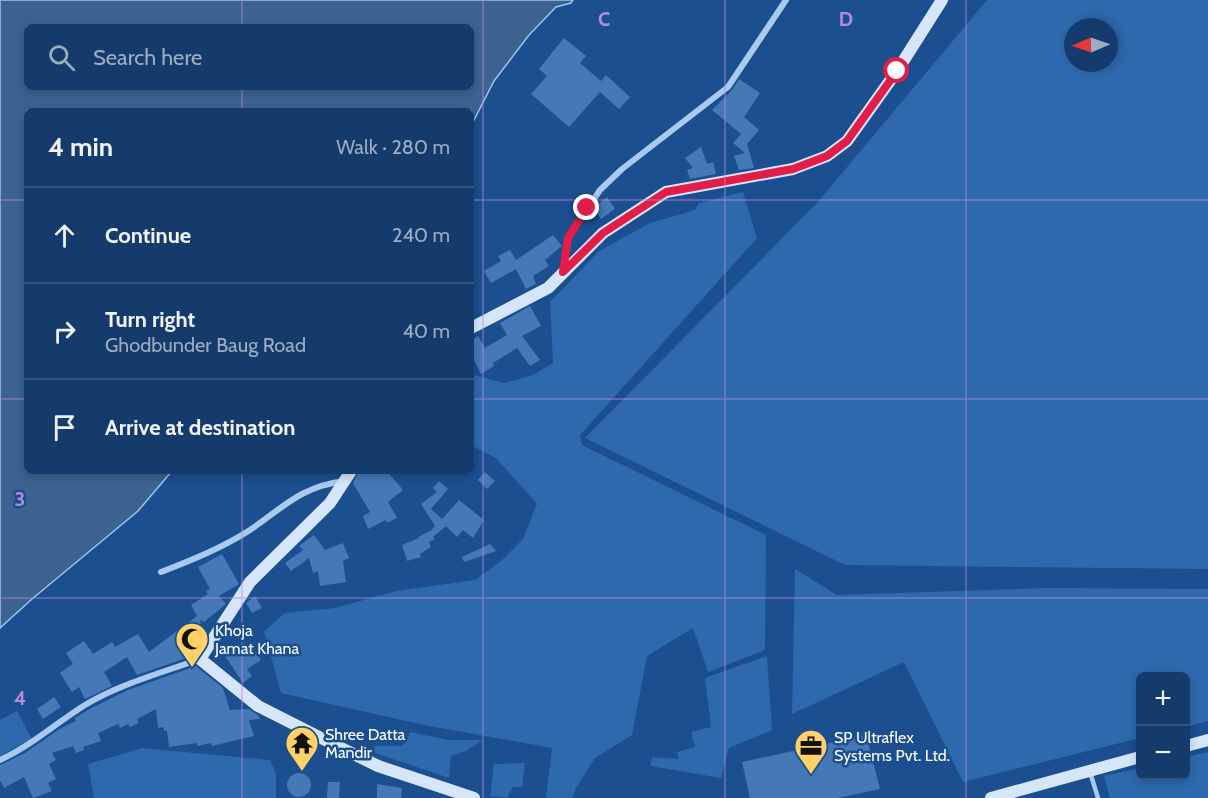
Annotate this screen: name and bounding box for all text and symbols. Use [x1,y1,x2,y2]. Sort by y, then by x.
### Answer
text: C [598,7,610,31]
text: D [839,7,853,31]
north arrow [1064,18,1118,72]
search box [24,24,474,90]
icon: search [45,41,78,74]
text: Search here [93,44,202,71]
route start [883,57,909,83]
text: 4 min [48,131,113,163]
text: Walk · 280 m [336,135,450,159]
route end [573,194,599,220]
icon: ahead [48,219,81,252]
text: Continue [105,222,191,249]
text: 240 m [392,223,450,247]
text: Turn right [105,306,195,333]
icon: right [48,315,81,348]
text: 40 m [402,319,450,343]
text: Ghodbunder Baug Road [105,333,306,357]
icon: arrive [48,411,81,444]
text: Arrive at destination [105,414,295,441]
text: 3 [15,487,25,511]
mosque icon: Khoja Jamat Khana [174,621,210,668]
place label: Khoja Jamat Khana [214,621,299,658]
map controls [1136,672,1190,780]
button: + [1136,672,1190,726]
text: 4 [14,686,26,710]
temple icon: Shree Datta Mandir [284,725,320,772]
place label: Shree Datta Mandir [325,725,406,762]
button: − [1136,726,1190,780]
office icon: SP Ultraflex Systems Pvt. Ltd. [793,728,829,775]
place label: SP Ultraflex Systems Pvt. Ltd. [834,728,950,765]

